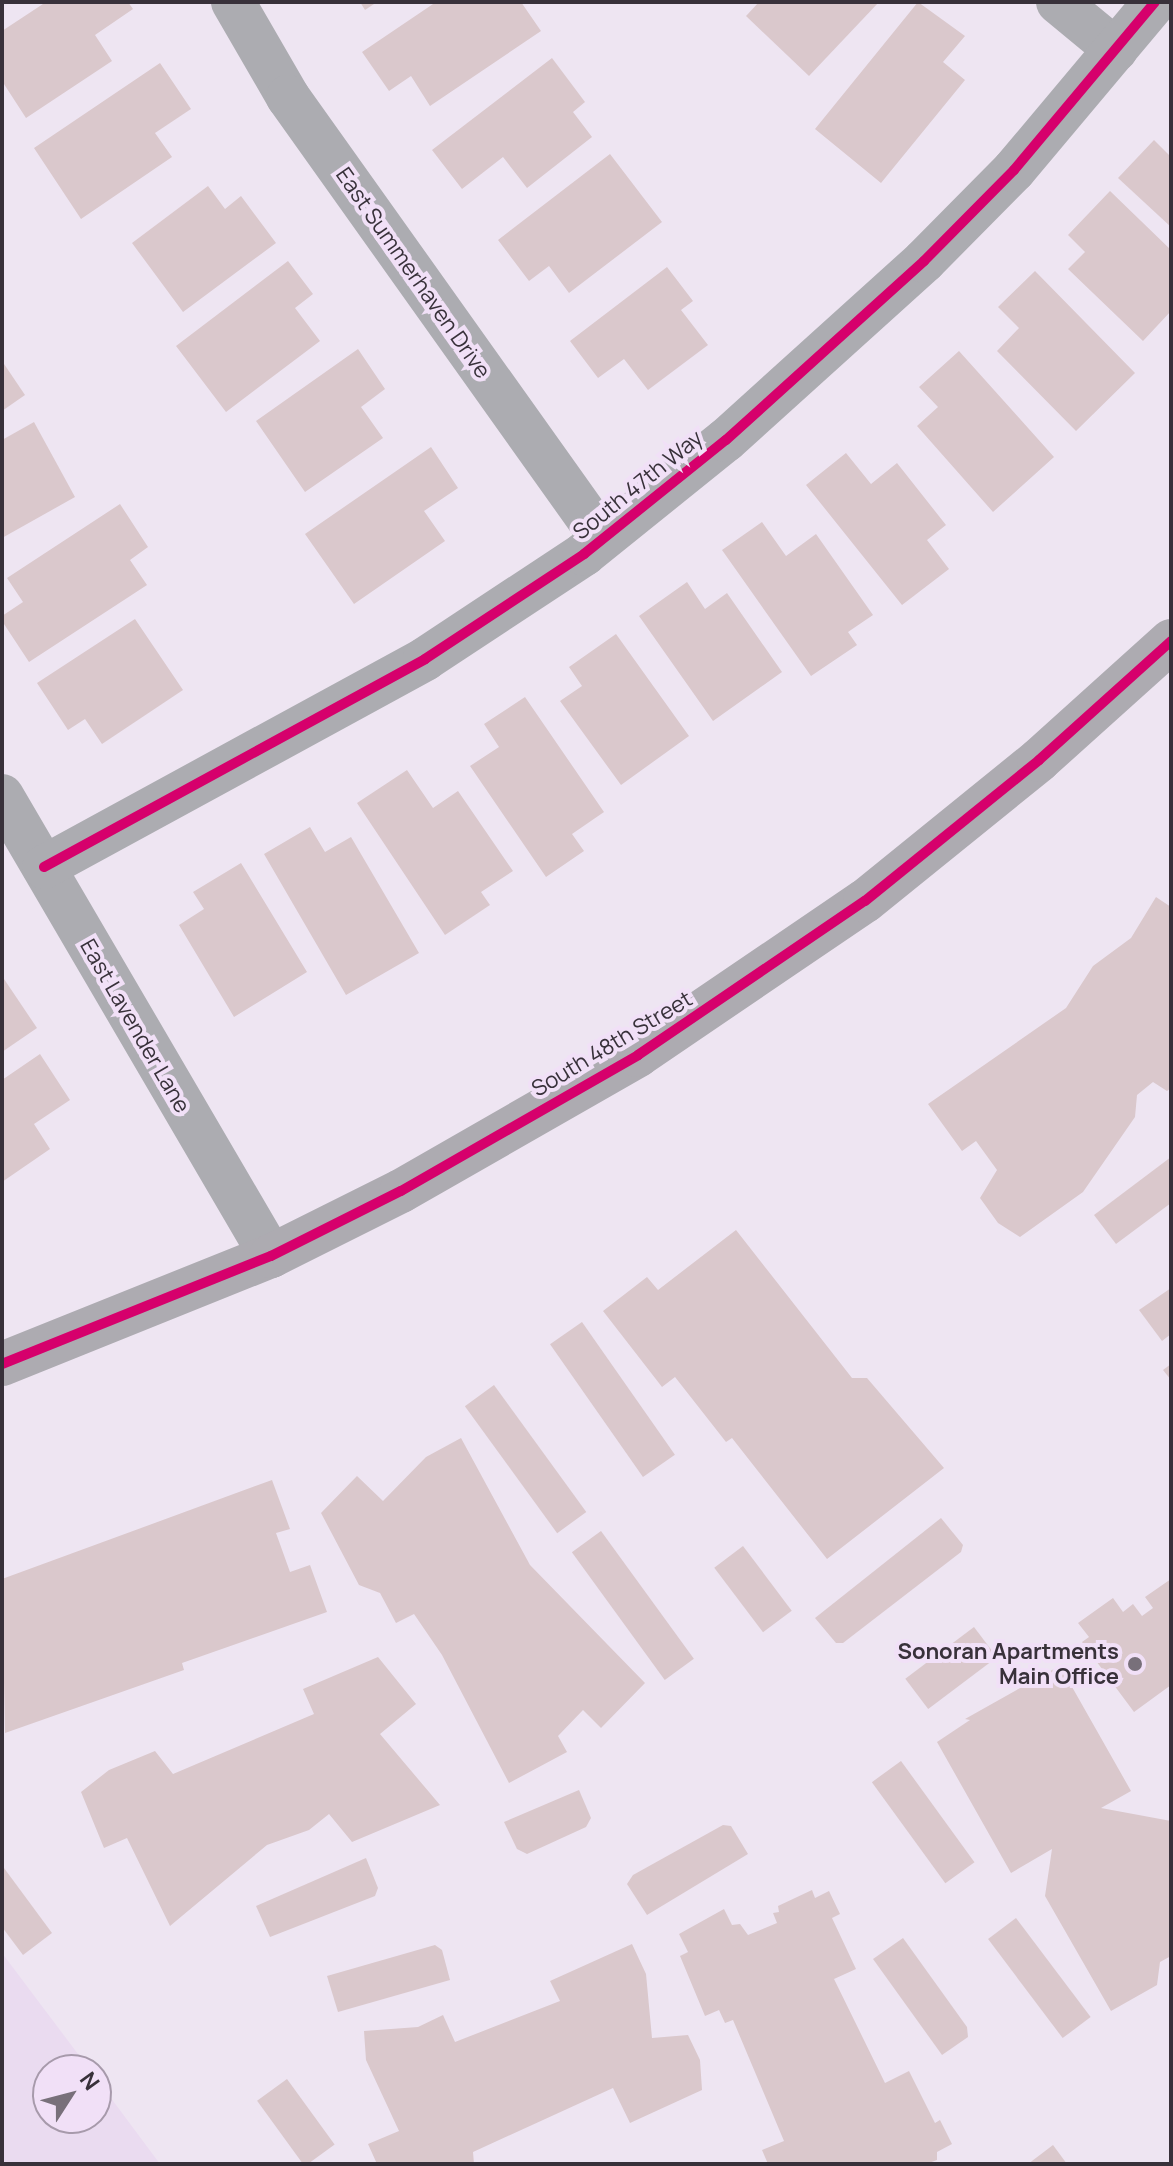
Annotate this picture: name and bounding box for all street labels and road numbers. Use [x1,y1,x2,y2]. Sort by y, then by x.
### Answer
street label: East Summerhaven Drive [330,163,496,383]
street label: South 47th Way [568,425,708,545]
street label: East Lavender Lane [74,934,196,1118]
street label: South 48th Street [527,986,697,1102]

